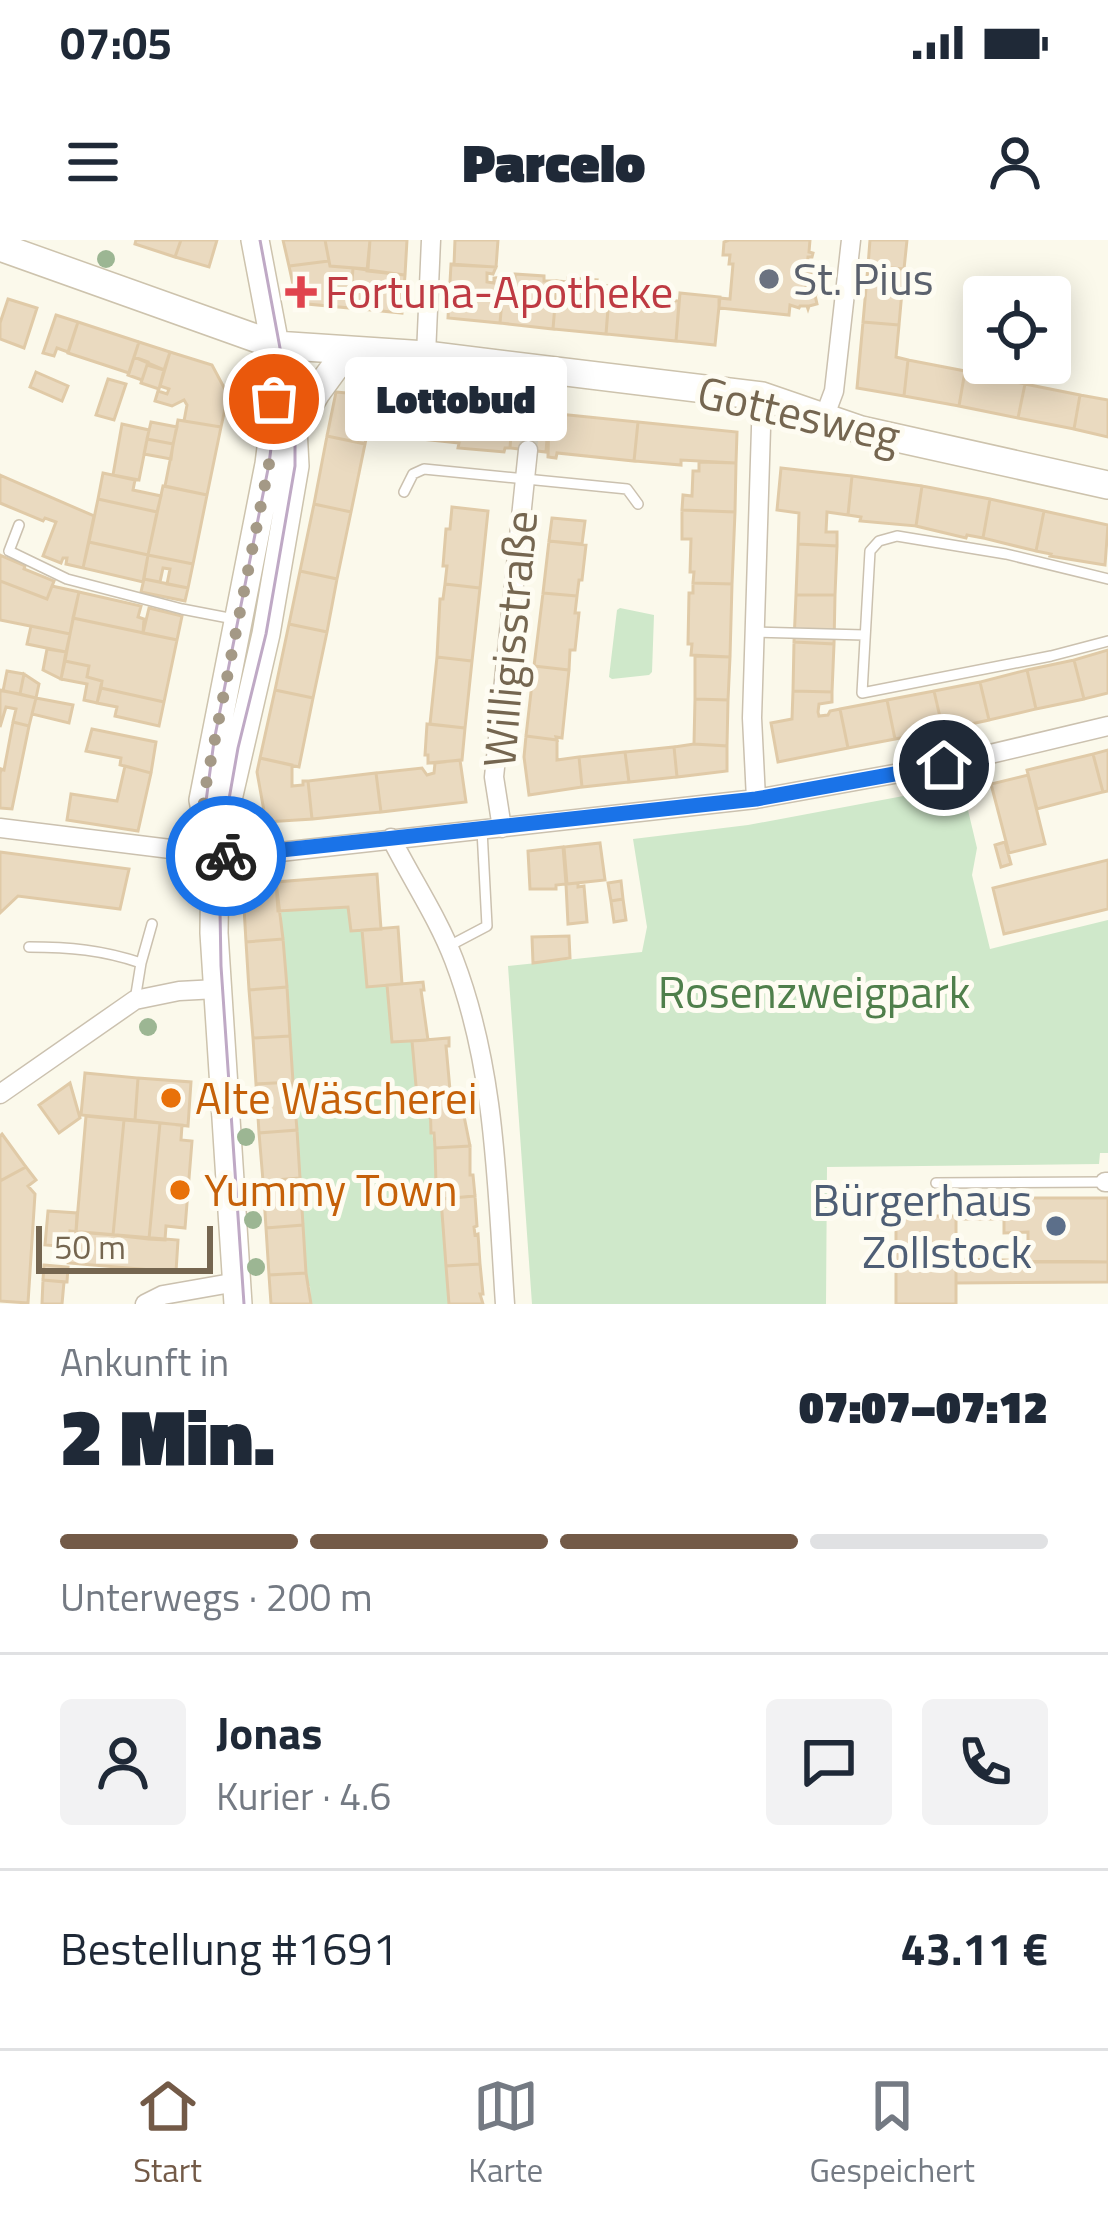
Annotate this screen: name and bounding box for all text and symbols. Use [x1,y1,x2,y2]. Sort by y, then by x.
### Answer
text: 07:05 [60,8,172,76]
text: Parcelo [463,121,645,203]
icon: menu [60,129,126,195]
icon: person [982,129,1048,195]
place label: St. Pius [793,244,934,312]
place label: Fortuna-Apotheke [325,257,673,325]
marker: St. Pius [756,266,782,292]
map controls [963,276,1071,384]
button: locate [963,276,1071,384]
marker: Fortuna-Apotheke [288,279,314,305]
pin [223,348,325,450]
callout: Lottobud [346,357,568,441]
street label: Gottesweg [691,357,907,469]
icon: bag [241,366,307,432]
text: Lottobud [377,369,535,428]
street label: Willigisstraße [464,508,554,770]
pin [893,714,995,816]
icon: home [911,732,977,798]
courier [166,796,286,916]
icon: bike [193,823,259,889]
park label: Rosenzweigpark [658,957,970,1025]
place label: Alte Wäscherei [195,1063,478,1131]
marker: Alte Wäscherei [158,1085,184,1111]
place label: Yummy Town [204,1155,458,1223]
place label: Bürgerhaus Zollstock [812,1165,1032,1285]
marker: Yummy Town [167,1177,193,1203]
marker: Bürgerhaus Zollstock [1043,1213,1069,1239]
scale bar [36,1220,213,1273]
text: 50 m [54,1222,126,1272]
text: Ankunft in [60,1332,229,1391]
text: 07:07–07:12 [799,1372,1048,1440]
text: 2 Min. [60,1377,275,1495]
text: Unterwegs · 200 m [60,1567,373,1626]
text: Jonas [216,1698,322,1766]
button: person [60,1699,186,1825]
button: chat [766,1699,892,1825]
button: phone [922,1699,1048,1825]
text: Kurier · 4.6 [216,1766,391,1825]
text: Bestellung #1691 [60,1914,398,1982]
text: 43.11 € [901,1914,1048,1982]
tab: Start [133,2073,202,2195]
tab: Karte [468,2073,543,2195]
tab: Gespeichert [809,2073,975,2195]

